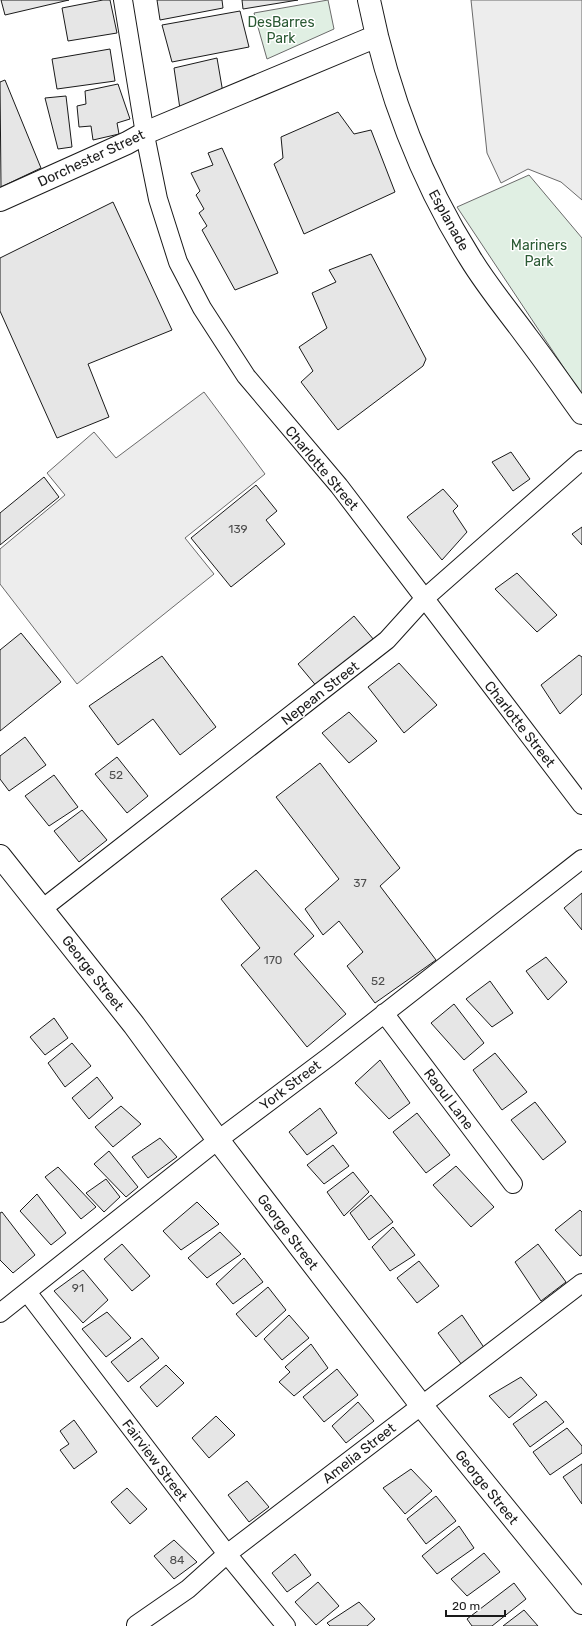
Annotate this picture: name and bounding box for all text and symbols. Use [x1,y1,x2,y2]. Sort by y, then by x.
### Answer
park label: DesBarres Park [247,14,315,47]
street label: Dorchester Street [35,126,148,191]
street label: Esplanade [425,187,472,254]
park label: Mariners Park [511,237,567,270]
street label: Charlotte Street [281,423,362,514]
house number: 139 [228,522,248,536]
street label: Nepean Street [278,657,363,729]
street label: Charlotte Street [481,678,559,771]
house number: 52 [109,768,123,782]
house number: 37 [353,876,367,890]
street label: George Street [58,932,128,1015]
house number: 170 [264,953,282,967]
house number: 52 [371,974,385,988]
street label: York Street [256,1057,325,1114]
street label: Raoul Lane [420,1065,477,1133]
street label: George Street [254,1191,322,1274]
house number: 91 [72,1281,84,1295]
street label: Fairview Street [118,1416,191,1505]
street label: Amelia Street [319,1419,400,1487]
street label: George Street [451,1447,522,1528]
house number: 84 [169,1553,185,1567]
scale bar [446,1592,505,1618]
text: 20 m [452,1599,480,1613]

